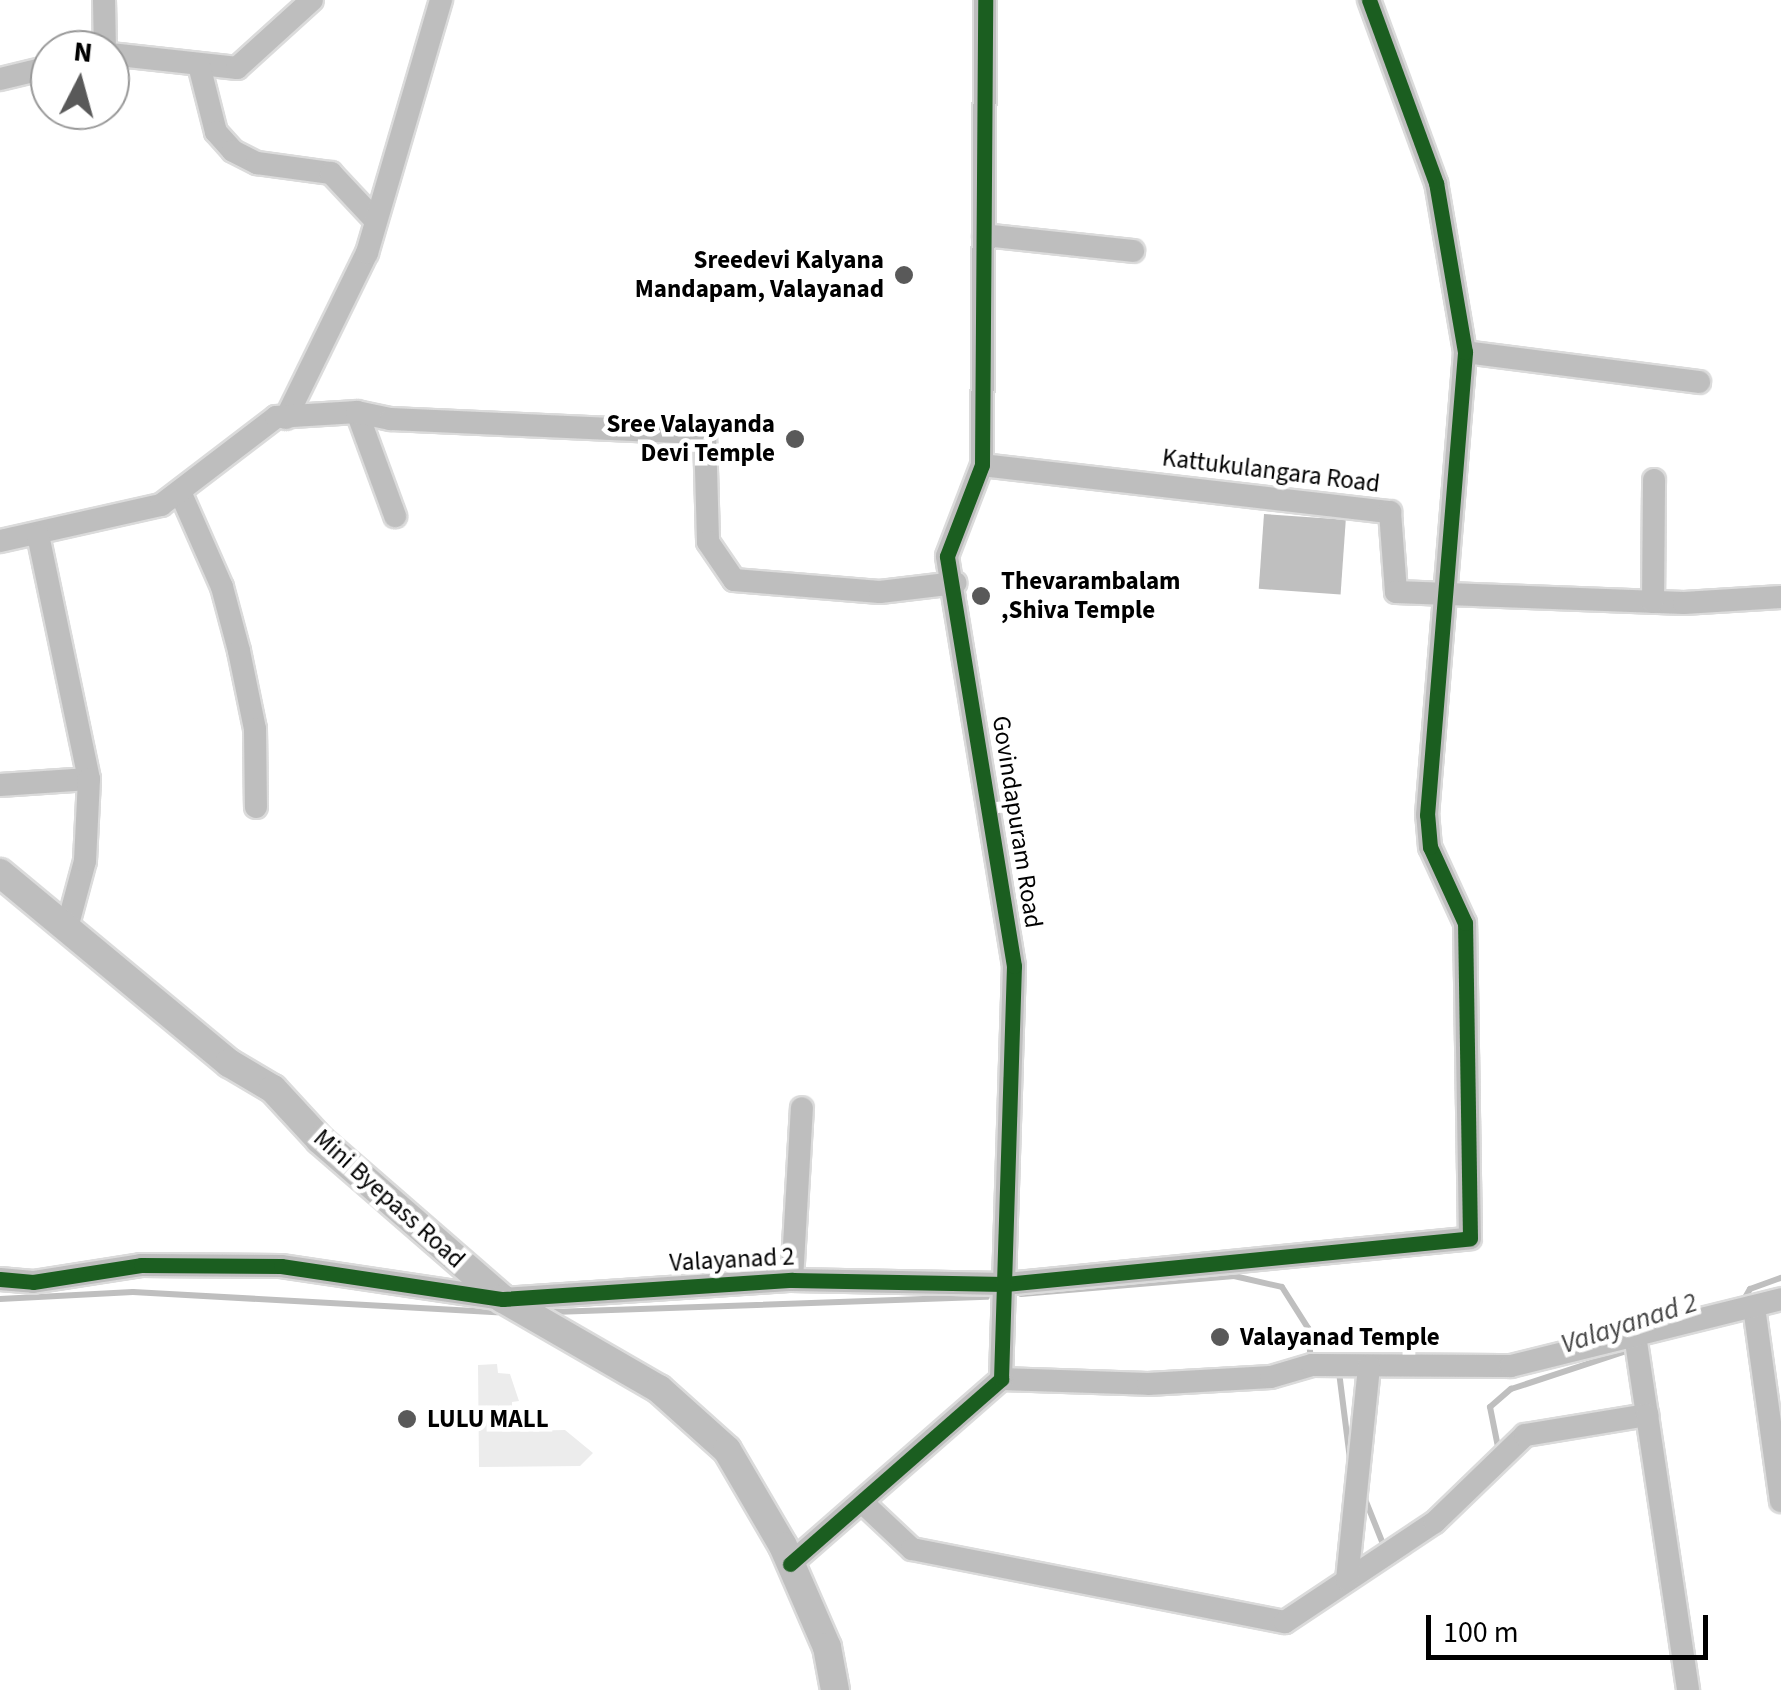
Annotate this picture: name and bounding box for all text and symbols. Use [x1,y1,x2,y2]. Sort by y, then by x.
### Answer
north arrow [30,30,130,130]
text: N [72,31,94,73]
place label: Sreedevi Kalyana Mandapam, Valayanad [635,246,884,305]
marker: Sreedevi Kalyana Mandapam, Valayanad [893,264,915,286]
place label: Sree Valayanda Devi Temple [606,410,775,469]
marker: Sree Valayanda Devi Temple [784,428,806,450]
street label: Kattukulangara Road [1160,443,1382,499]
place label: Thevarambalam ,Shiva Temple [1001,567,1181,626]
marker: Thevarambalam ,Shiva Temple [970,585,992,607]
street label: Govindapuram Road [985,714,1049,930]
street label: Mini Byepass Road [307,1123,471,1275]
street label: Valayanad 2 [669,1242,795,1278]
water label: Valayanad 2 [1557,1285,1701,1361]
place label: Valayanad Temple [1240,1322,1440,1352]
marker: Valayanad Temple [1209,1326,1231,1348]
place label: LULU MALL [427,1404,549,1434]
marker: LULU MALL [396,1408,418,1430]
scale bar [1431,1595,1714,1657]
text: 100 m [1443,1611,1519,1654]

